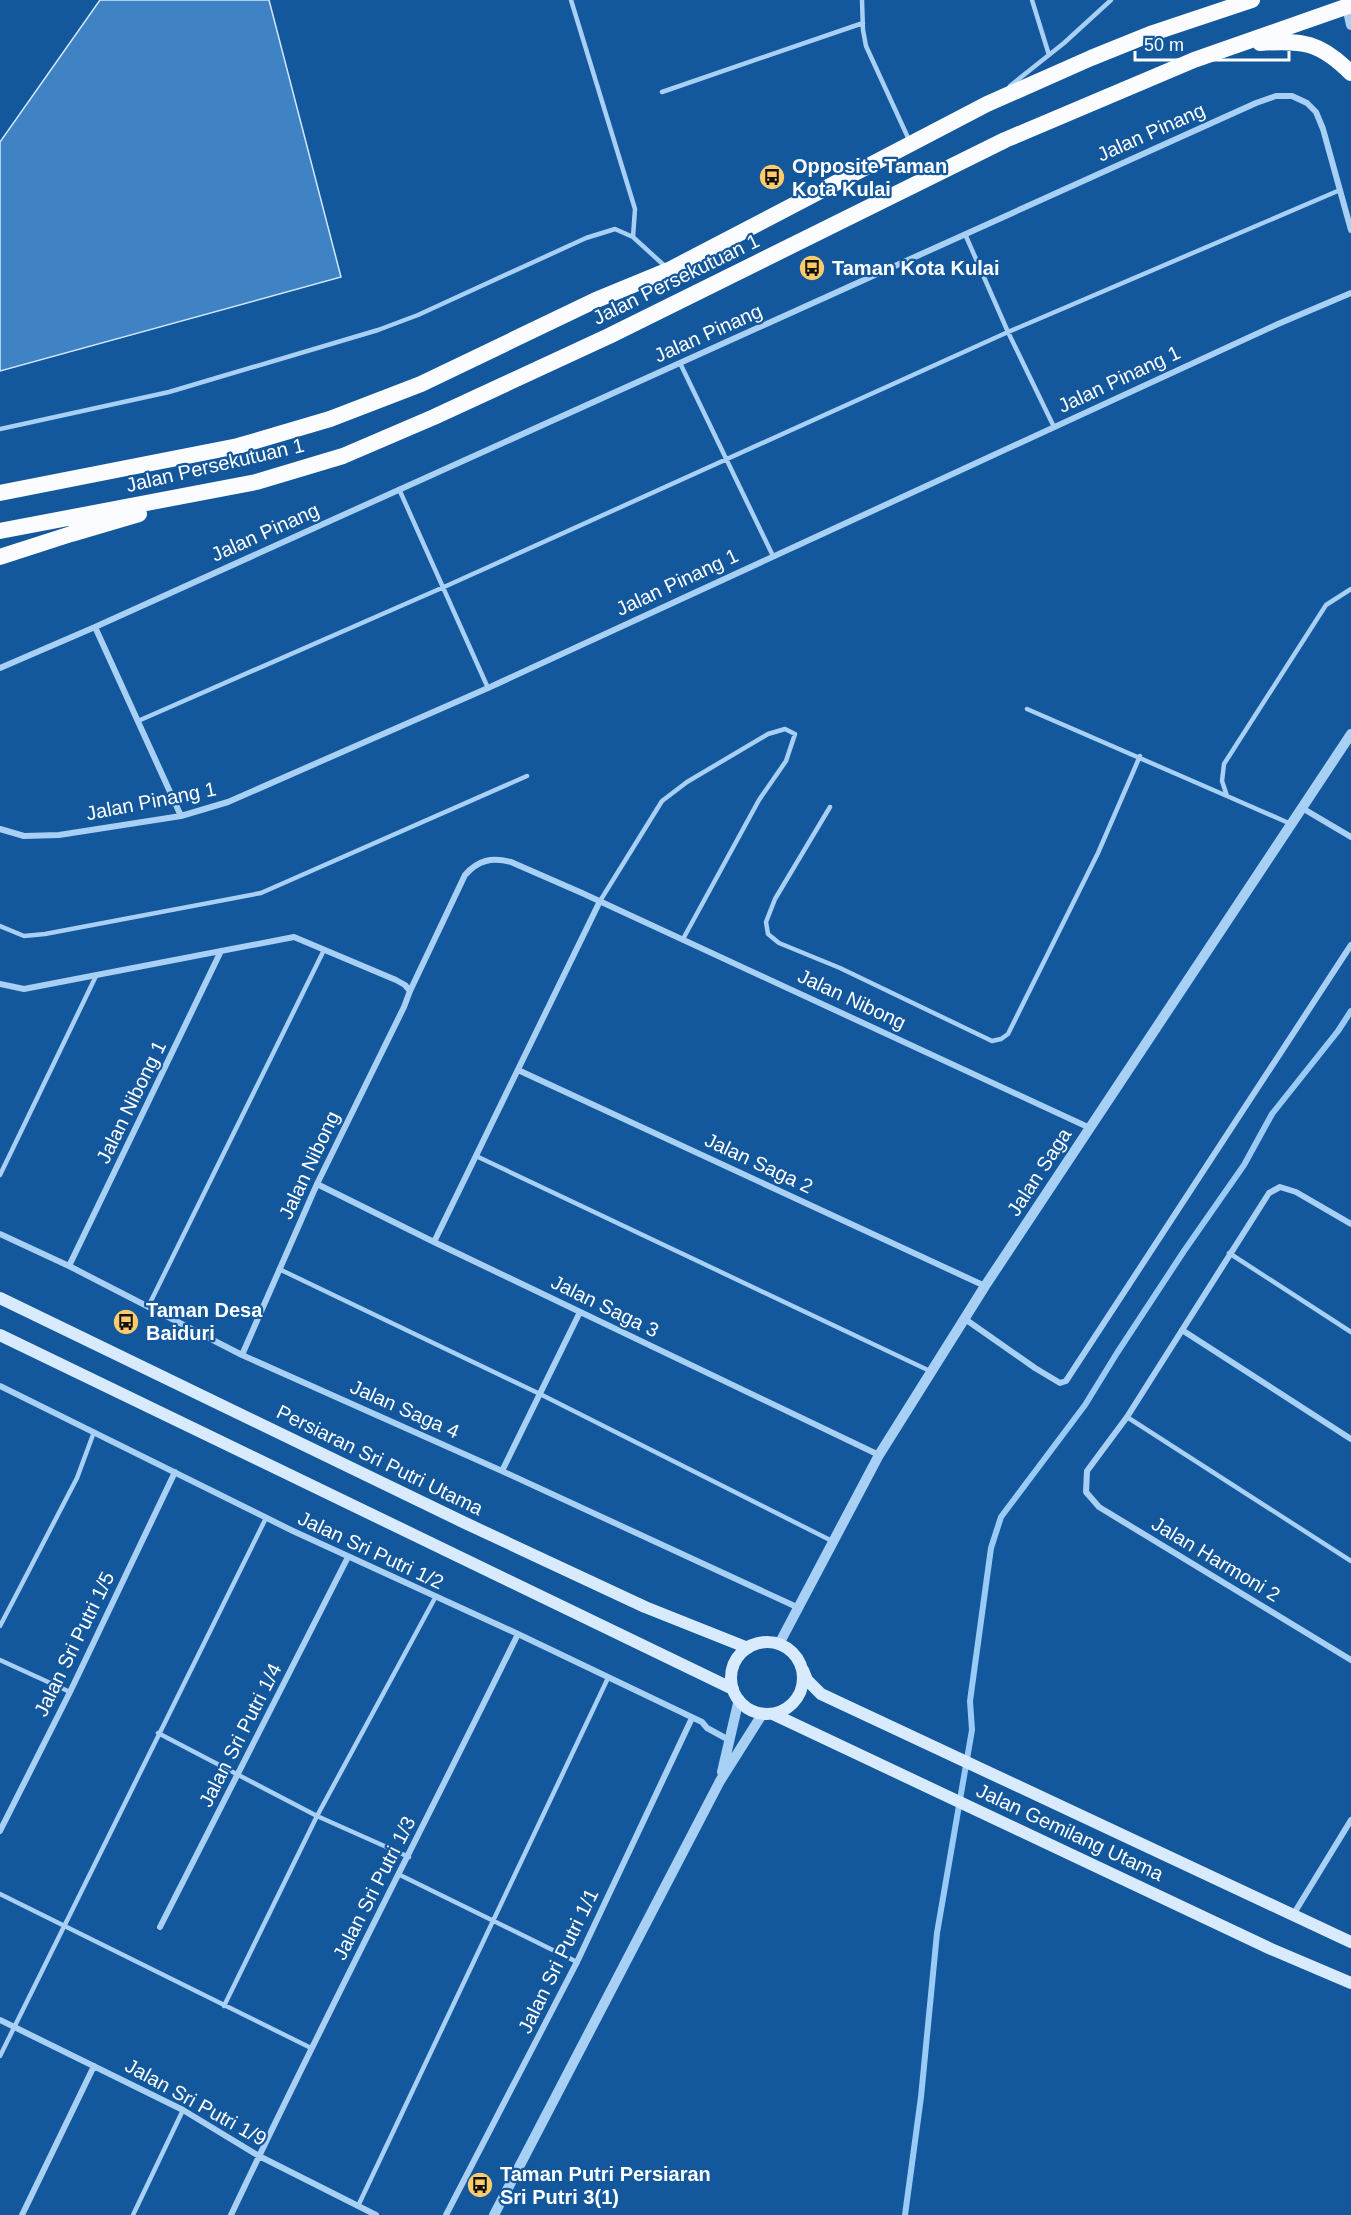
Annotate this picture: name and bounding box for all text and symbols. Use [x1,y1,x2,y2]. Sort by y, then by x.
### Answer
scale bar [1135,24,1290,62]
text: 50 m [1144,35,1184,55]
street label: Jalan Pinang [1094,98,1208,166]
place label: Opposite Taman Kota Kulai [792,155,947,200]
bus stop icon: Opposite Taman Kota Kulai [757,162,787,192]
street label: Jalan Persekutuan 1 [589,229,763,329]
bus stop icon: Taman Kota Kulai [797,253,827,283]
place label: Taman Kota Kulai [832,257,999,279]
street label: Jalan Pinang [651,299,765,367]
street label: Jalan Pinang 1 [1054,341,1184,417]
street label: Jalan Persekutuan 1 [124,434,306,496]
street label: Jalan Pinang [208,498,322,566]
street label: Jalan Pinang 1 [612,544,742,620]
street label: Jalan Pinang 1 [84,778,218,824]
street label: Jalan Nibong [794,964,910,1034]
street label: Jalan Nibong 1 [92,1037,170,1167]
street label: Jalan Nibong [274,1107,344,1223]
street label: Jalan Saga [1003,1123,1076,1220]
street label: Jalan Saga 2 [701,1128,817,1198]
street label: Jalan Saga 3 [548,1271,662,1341]
place label: Taman Desa Baiduri [146,1299,263,1344]
bus stop icon: Taman Desa Baiduri [111,1307,141,1337]
street label: Jalan Saga 4 [347,1375,463,1443]
street label: Persiaran Sri Putri Utama [273,1400,488,1520]
street label: Jalan Sri Putri 1/2 [295,1507,447,1593]
street label: Jalan Harmoni 2 [1148,1512,1284,1606]
street label: Jalan Sri Putri 1/5 [30,1568,118,1720]
street label: Jalan Sri Putri 1/4 [194,1660,286,1810]
street label: Jalan Gemilang Utama [973,1779,1168,1885]
street label: Jalan Sri Putri 1/3 [328,1813,420,1963]
street label: Jalan Sri Putri 1/1 [514,1885,602,2037]
street label: Jalan Sri Putri 1/9 [122,2054,270,2150]
place label: Taman Putri Persiaran Sri Putri 3(1) [500,2163,711,2208]
bus stop icon: Taman Putri Persiaran Sri Putri 3(1) [465,2170,495,2200]

